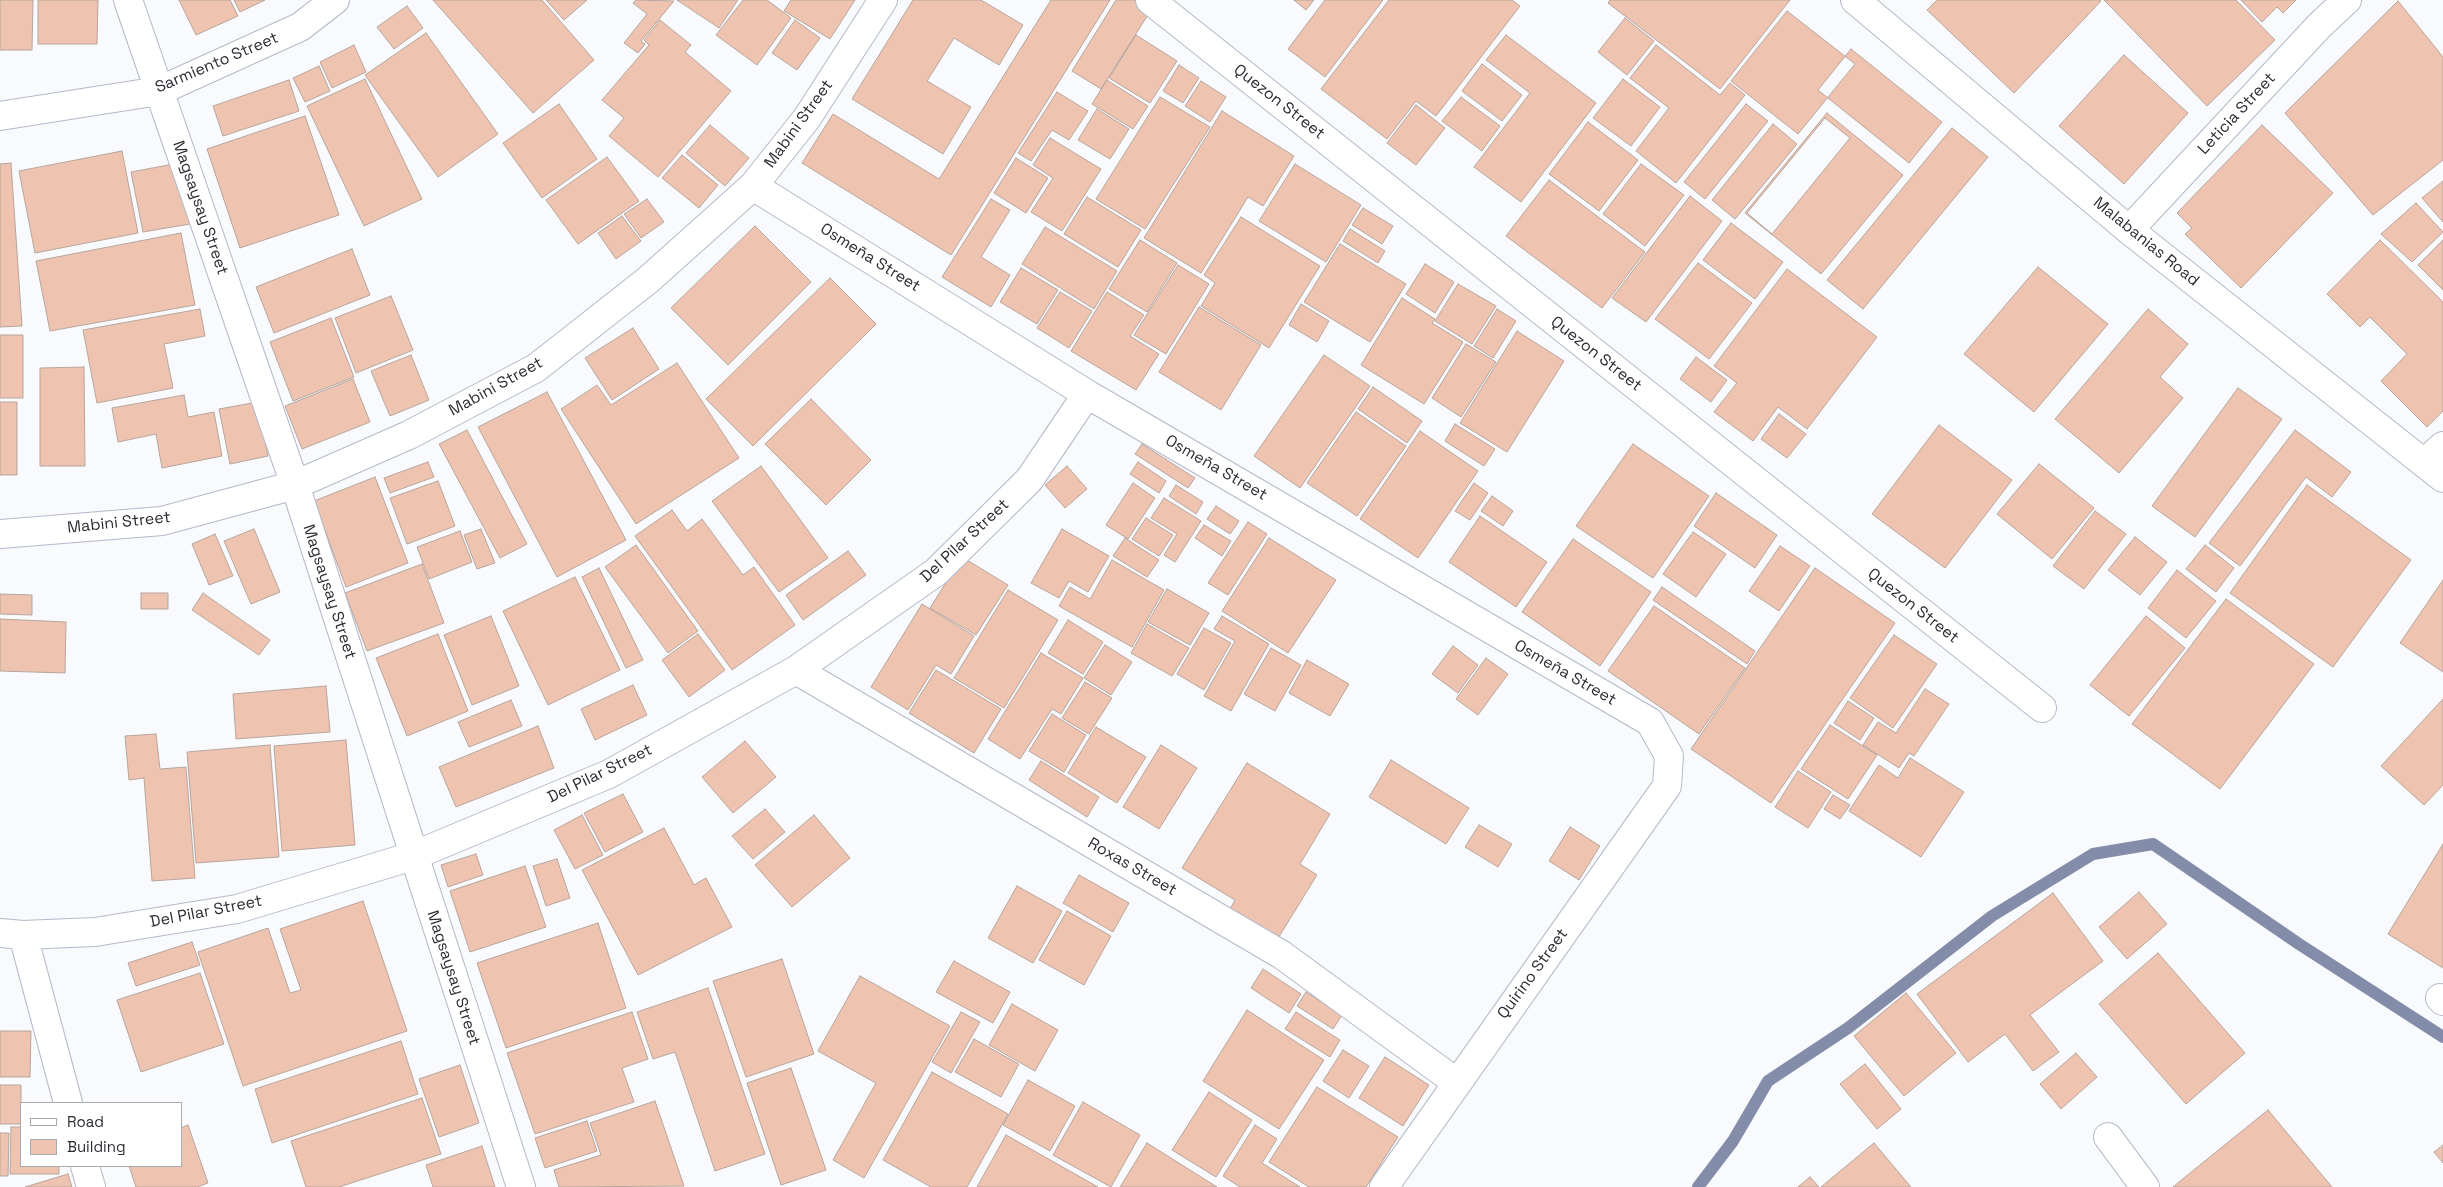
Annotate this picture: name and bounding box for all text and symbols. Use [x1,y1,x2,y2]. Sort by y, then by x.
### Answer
street label: Sarmiento Street [153,28,281,98]
street label: Quezon Street [1230,60,1328,144]
street label: Leticia Street [2194,69,2280,159]
street label: Mabini Street [761,76,837,172]
street label: Magsaysay Street [168,138,232,278]
street label: Malabanias Road [2089,194,2203,290]
street label: Osmeña Street [816,220,924,296]
street label: Quezon Street [1547,312,1645,396]
street label: Mabini Street [446,353,546,421]
street label: Osmeña Street [1162,431,1270,505]
street label: Del Pilar Street [917,495,1013,587]
street label: Mabini Street [66,508,172,538]
street label: Magsaysay Street [298,522,360,662]
street label: Quezon Street [1864,564,1962,648]
street label: Osmeña Street [1511,636,1619,710]
street label: Del Pilar Street [545,740,655,808]
street label: Roxas Street [1084,834,1180,900]
street label: Del Pilar Street [148,892,264,932]
street label: Magsaysay Street [422,908,484,1048]
street label: Quirino Street [1494,925,1572,1023]
legend [20,1102,182,1167]
text: Road [67,1112,104,1131]
text: Building [67,1137,126,1156]

